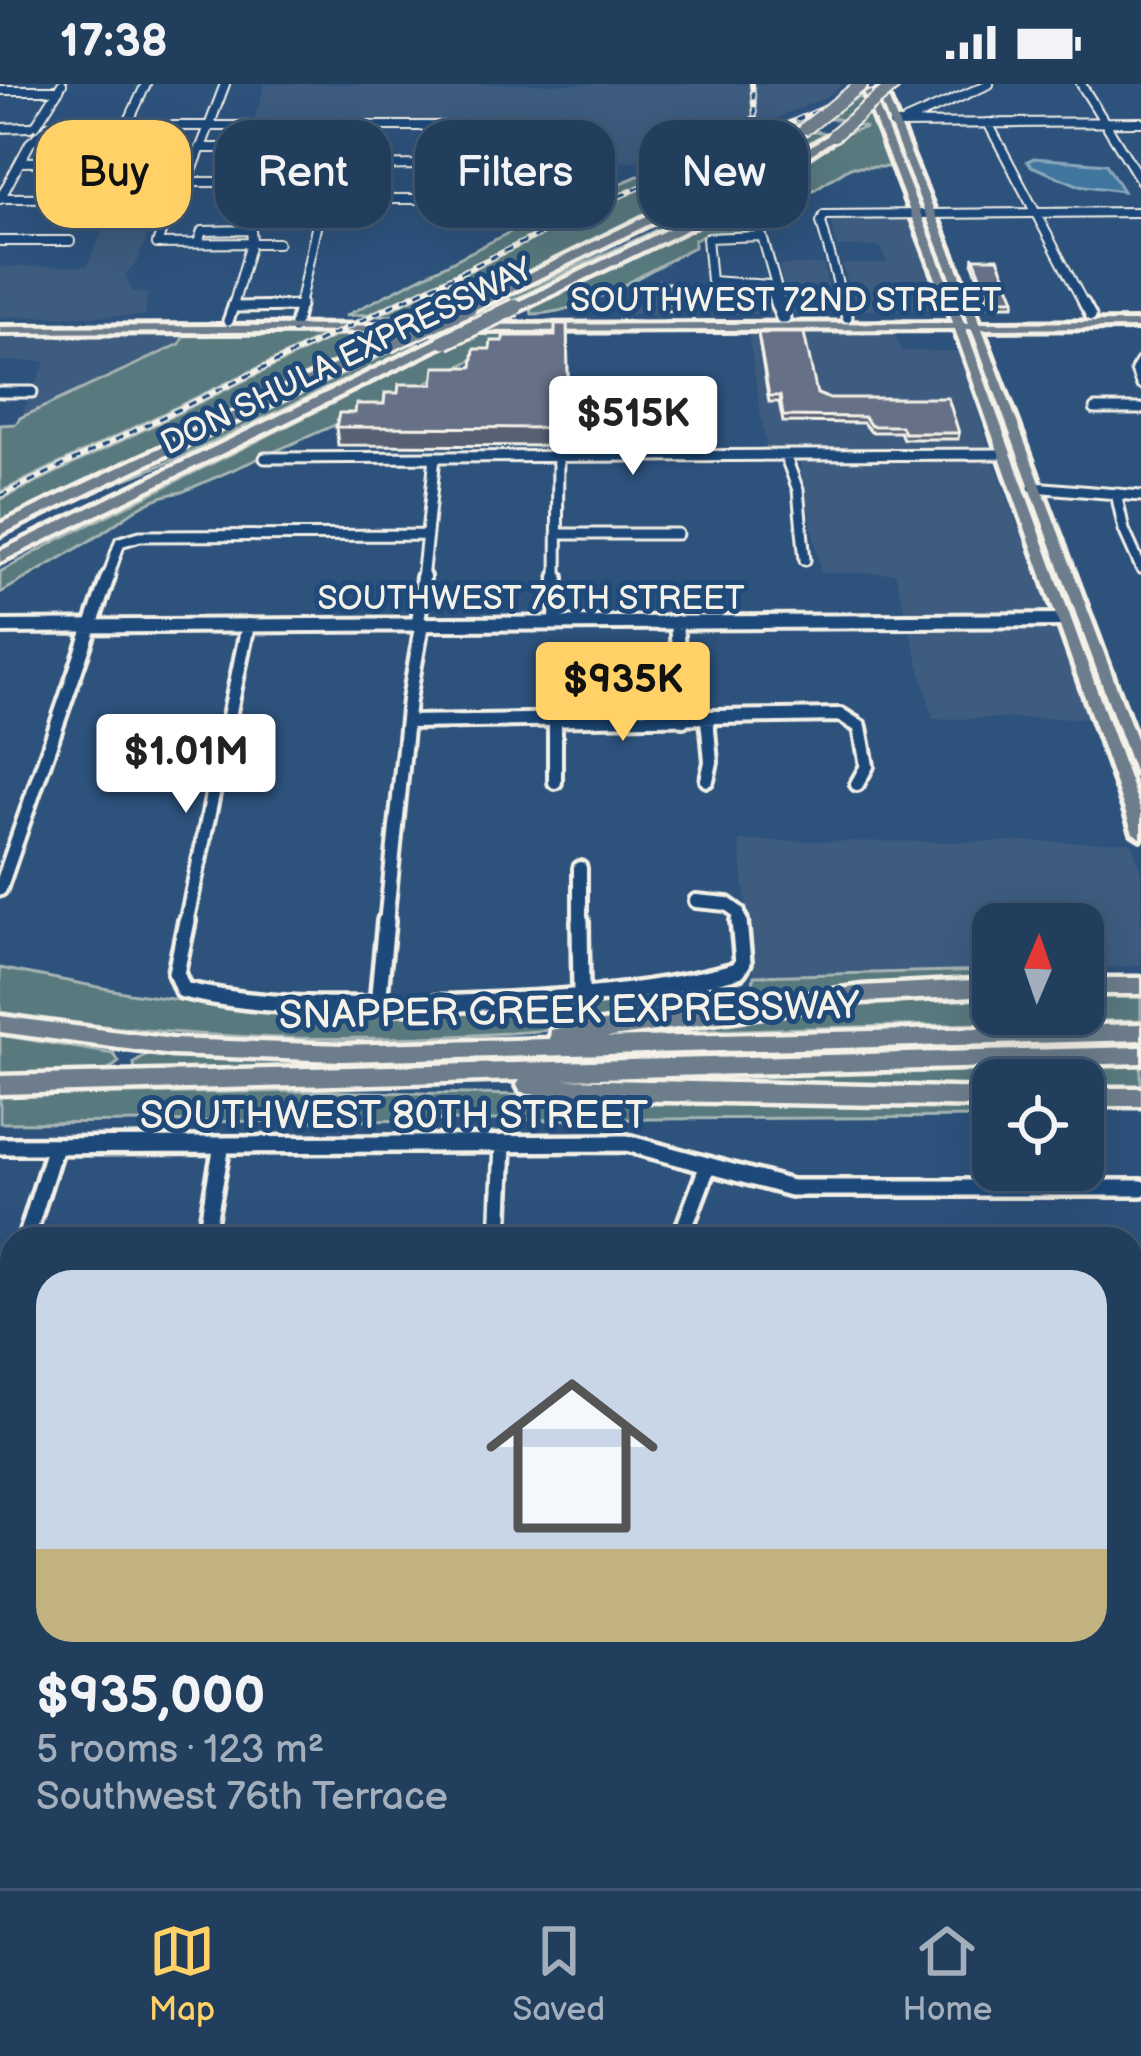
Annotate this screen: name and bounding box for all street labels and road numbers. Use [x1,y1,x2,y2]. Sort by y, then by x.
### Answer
street label: DON SHULA EXPRESSWAY [155,249,540,464]
street label: SOUTHWEST 72ND STREET [570,281,1002,321]
street label: SOUTHWEST 76TH STREET [317,579,745,619]
street label: SNAPPER CREEK EXPRESSWAY [278,983,860,1040]
street label: SOUTHWEST 80TH STREET [140,1093,648,1140]

